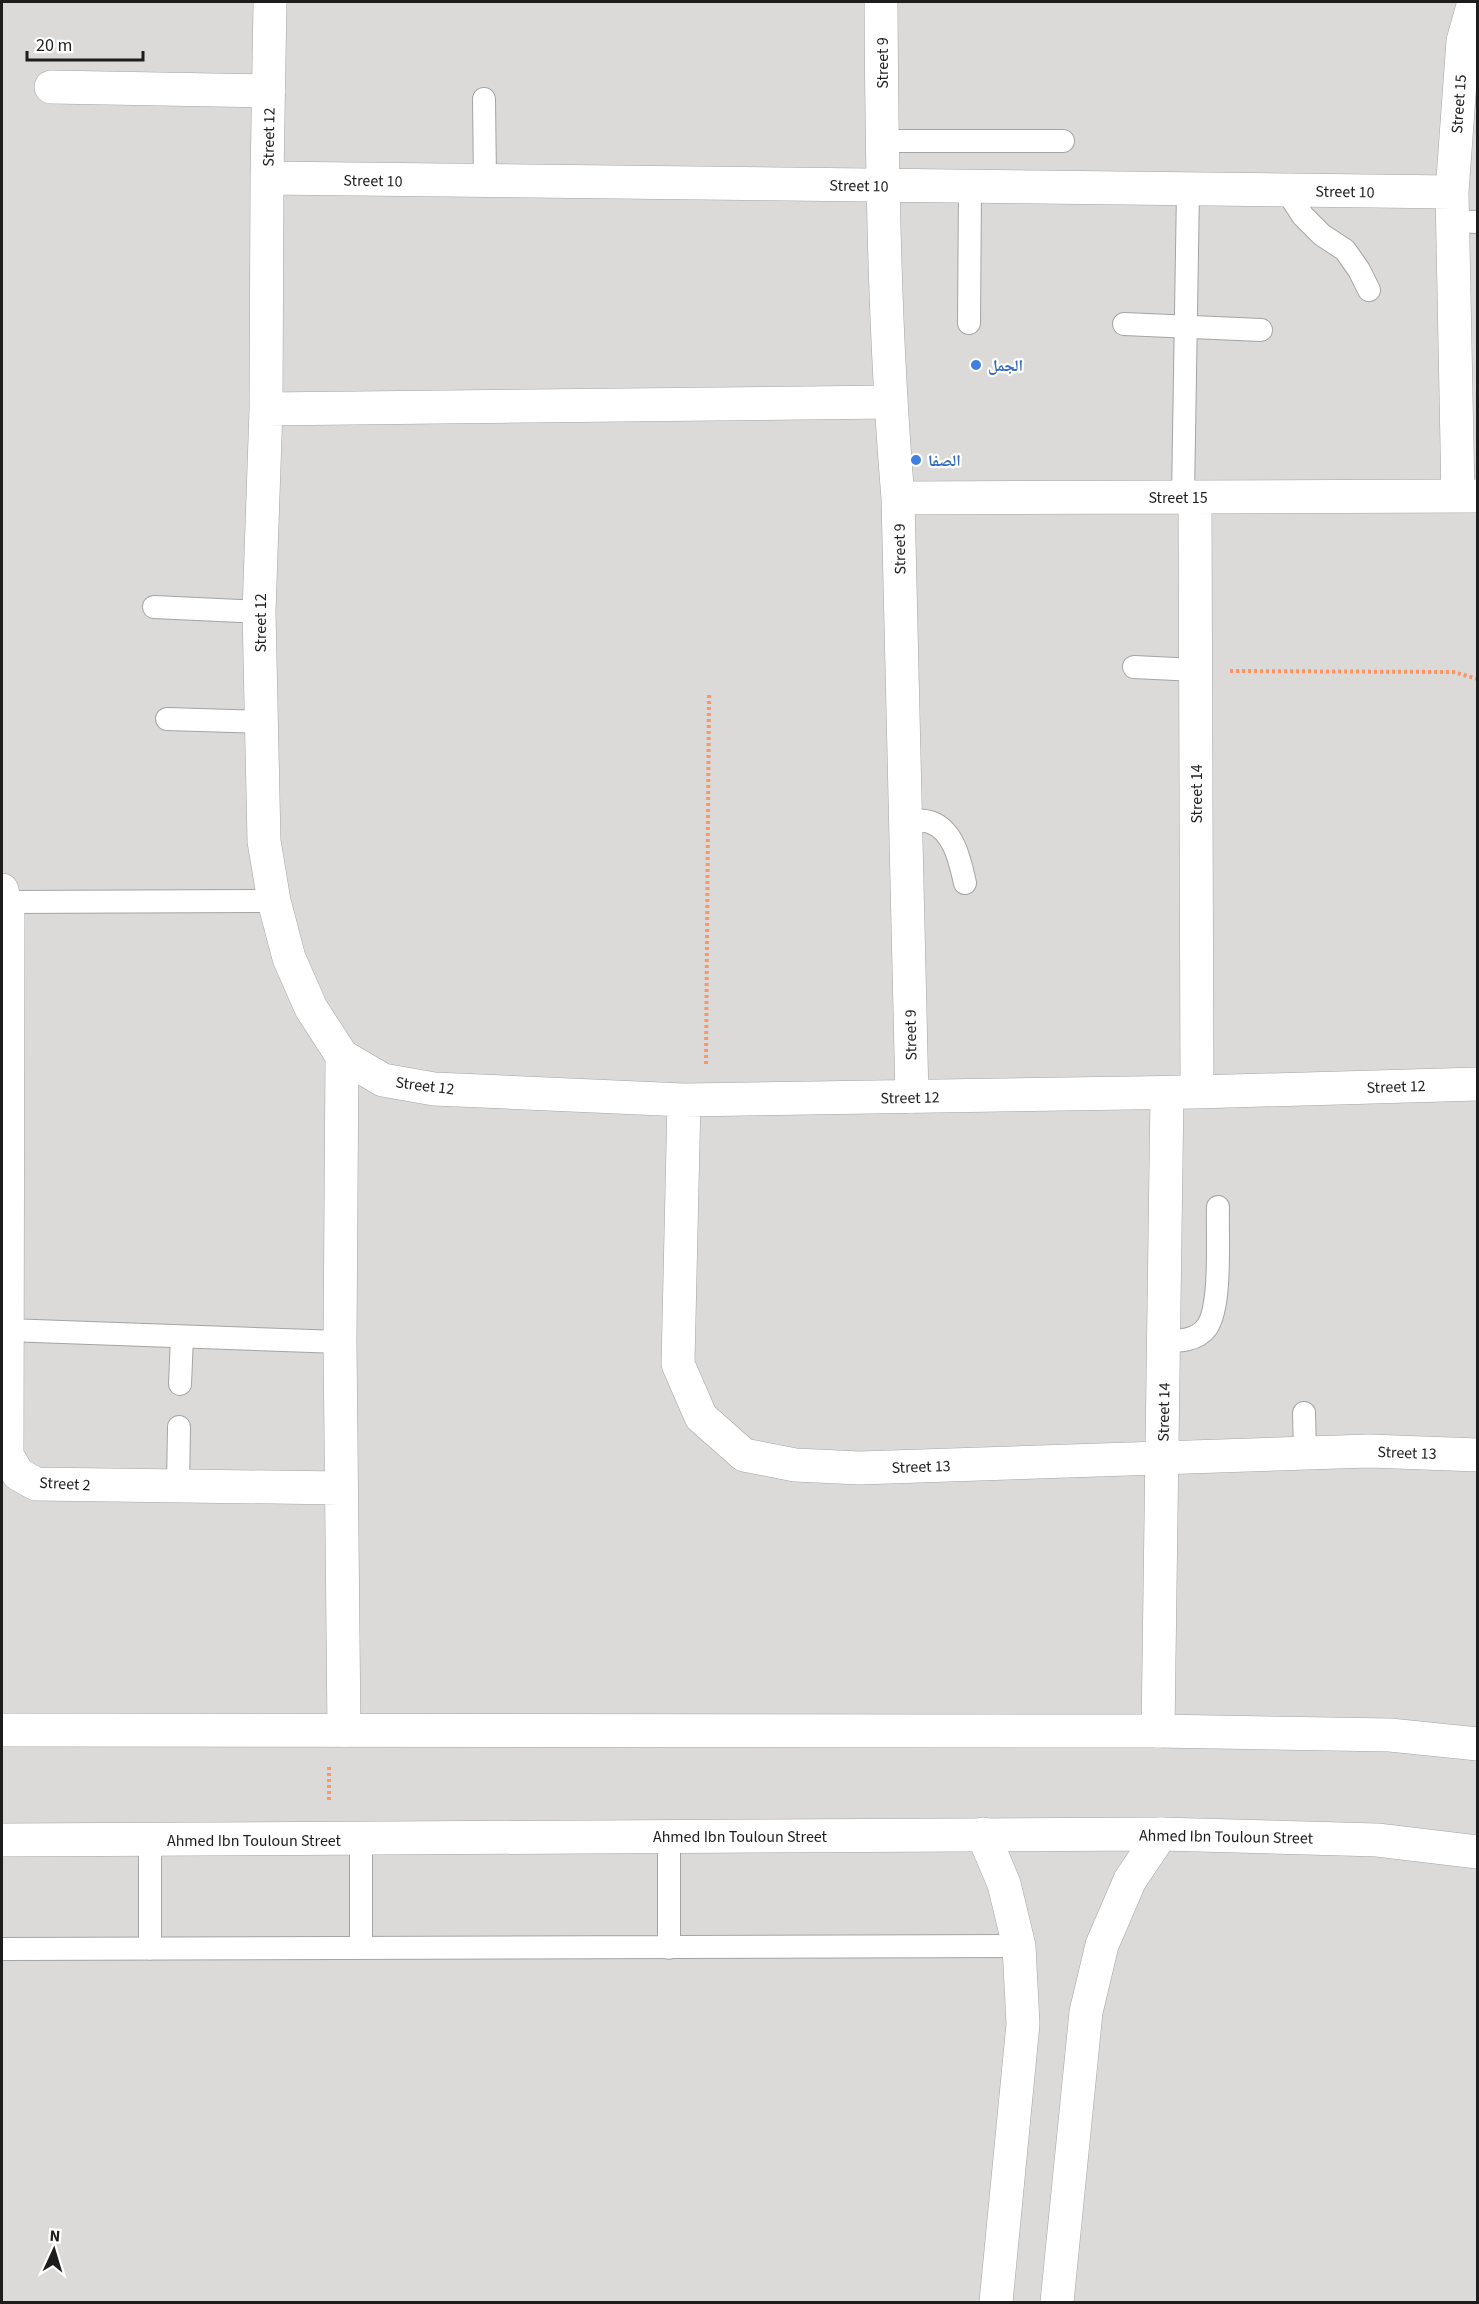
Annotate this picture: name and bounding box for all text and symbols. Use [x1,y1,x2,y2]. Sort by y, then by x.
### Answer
scale bar [27,24,142,62]
text: 20 m [36,33,72,58]
street label: Street 9 [872,37,894,89]
street label: Street 15 [1446,74,1472,134]
street label: Street 12 [257,107,281,167]
street label: Street 10 [343,169,403,193]
street label: Street 10 [829,174,889,198]
street label: Street 10 [1315,180,1375,204]
place label: الجمل [988,355,1023,377]
marker: الجمل [969,358,983,372]
place label: الصفا [928,450,961,472]
marker: الصفا [909,453,923,467]
street label: Street 15 [1148,487,1208,509]
street label: Street 9 [889,523,911,575]
street label: Street 12 [250,593,272,653]
street label: Street 14 [1186,764,1208,824]
street label: Street 9 [900,1009,922,1061]
street label: Street 12 [394,1071,456,1101]
street label: Street 12 [1366,1075,1426,1099]
street label: Street 12 [880,1086,940,1110]
street label: Street 14 [1152,1382,1176,1442]
street label: Street 13 [1377,1441,1437,1465]
street label: Street 13 [891,1455,951,1479]
street label: Street 2 [39,1472,91,1496]
street label: Ahmed Ibn Touloun Street [1139,1824,1314,1850]
street label: Ahmed Ibn Touloun Street [653,1826,828,1848]
street label: Ahmed Ibn Touloun Street [167,1830,342,1852]
north arrow [24,2220,84,2280]
text: N [49,2225,61,2247]

